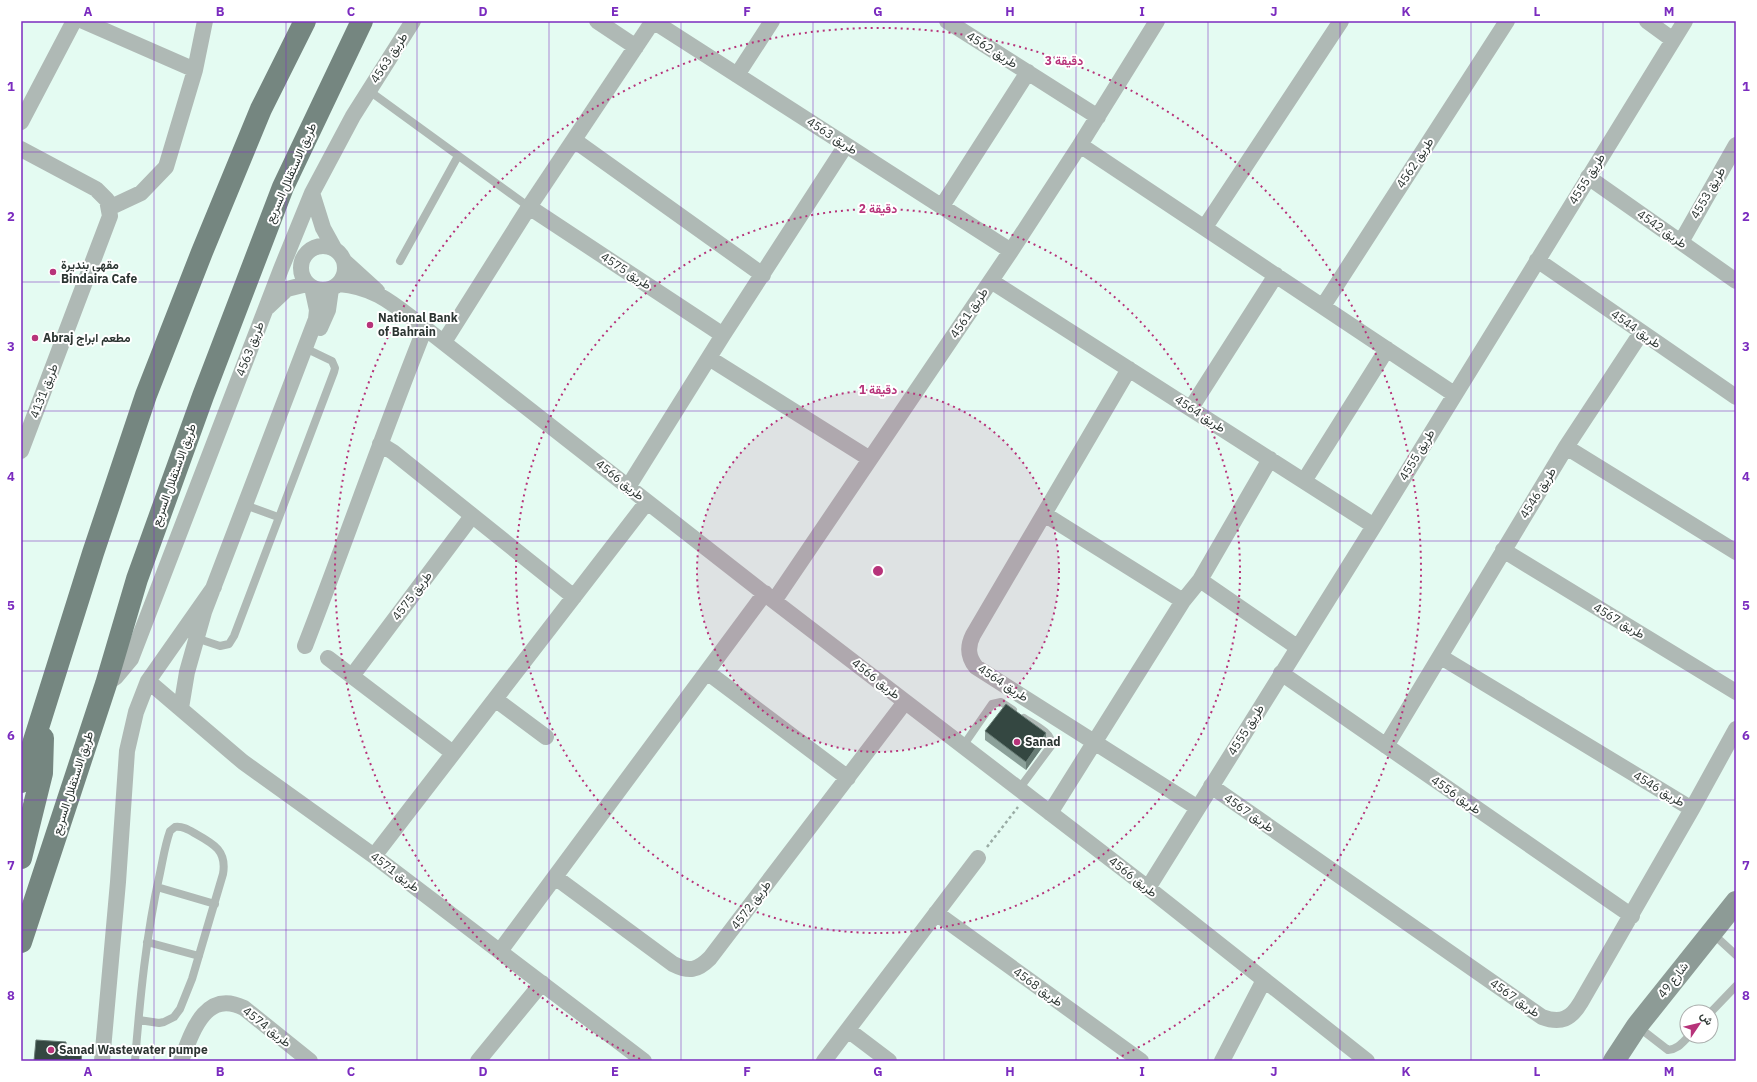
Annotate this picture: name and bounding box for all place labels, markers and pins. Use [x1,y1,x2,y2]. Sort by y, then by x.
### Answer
place label: مقهى بنديرة Bindaira Cafe [61,257,137,286]
marker: مقهى بنديرة Bindaira Cafe [48,267,58,277]
place label: National Bank of Bahrain [378,310,458,339]
marker: National Bank of Bahrain [365,320,375,330]
place label: Abraj مطعم ابراج [43,330,131,346]
marker: Abraj مطعم ابراج [30,333,40,343]
centre of rings [871,564,885,578]
place label: Sanad [1025,734,1061,749]
marker: Sanad [1012,737,1022,747]
place label: Sanad Wastewater pumpe [59,1042,208,1057]
marker: Sanad Wastewater pumpe [46,1045,56,1055]

